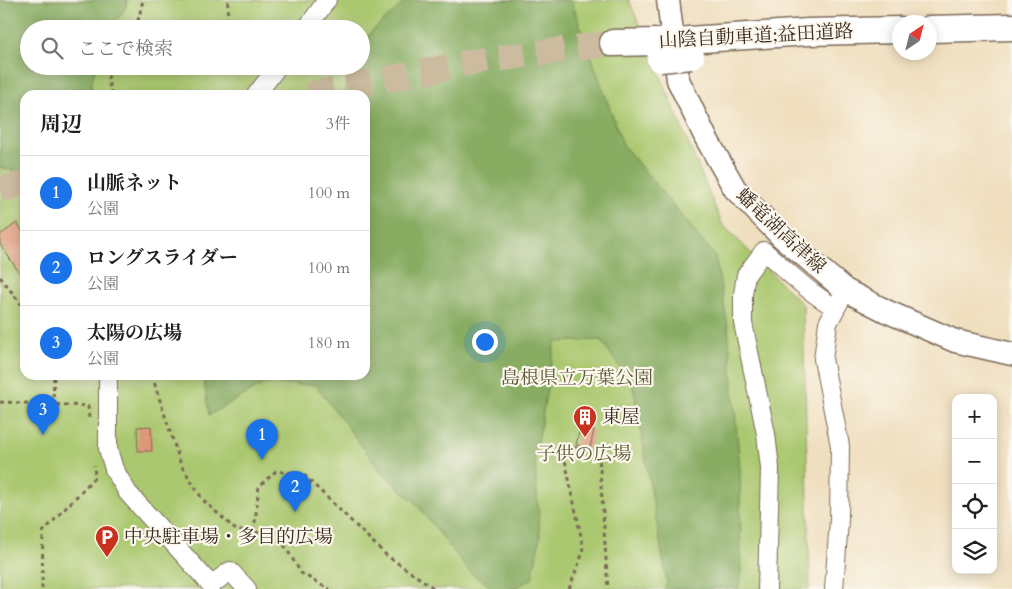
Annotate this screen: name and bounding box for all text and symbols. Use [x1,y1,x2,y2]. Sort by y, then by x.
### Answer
north arrow [892,15,937,60]
street label: 山陰自動車道;益田道路 [658,18,854,54]
search box [20,20,370,75]
icon: search [38,34,66,62]
text: ここで検索 [78,36,173,62]
text: 周辺 [40,110,82,139]
text: 3件 [326,113,350,135]
text: 山脈ネット [87,170,182,196]
text: 1 [52,182,60,204]
text: 100 m [308,182,350,204]
street label: 蟠竜湖高津線 [730,183,832,279]
text: 公園 [87,198,119,220]
text: ロングスライダー [87,245,238,271]
text: 2 [52,257,60,279]
text: 100 m [308,257,350,279]
text: 公園 [87,273,119,295]
text: 太陽の広場 [87,320,182,346]
your location [472,329,498,355]
text: 3 [52,332,60,354]
text: 180 m [308,332,350,354]
text: 公園 [87,348,119,370]
park label: 島根県立万葉公園 [501,365,653,391]
pin: 3 [27,394,59,435]
map controls [952,394,997,574]
button: + [952,394,997,439]
building icon: 東屋 [572,404,598,438]
place label: 東屋 [602,404,640,430]
pin: 1 [246,419,278,460]
button: − [952,439,997,484]
park label: 子供の広場 [536,441,632,467]
pin: 2 [279,471,311,512]
button: locate [952,484,997,529]
parking icon: 中央駐車場・多目的広場 [94,524,120,558]
place label: 中央駐車場・多目的広場 [124,524,333,550]
button: layers [952,529,997,574]

